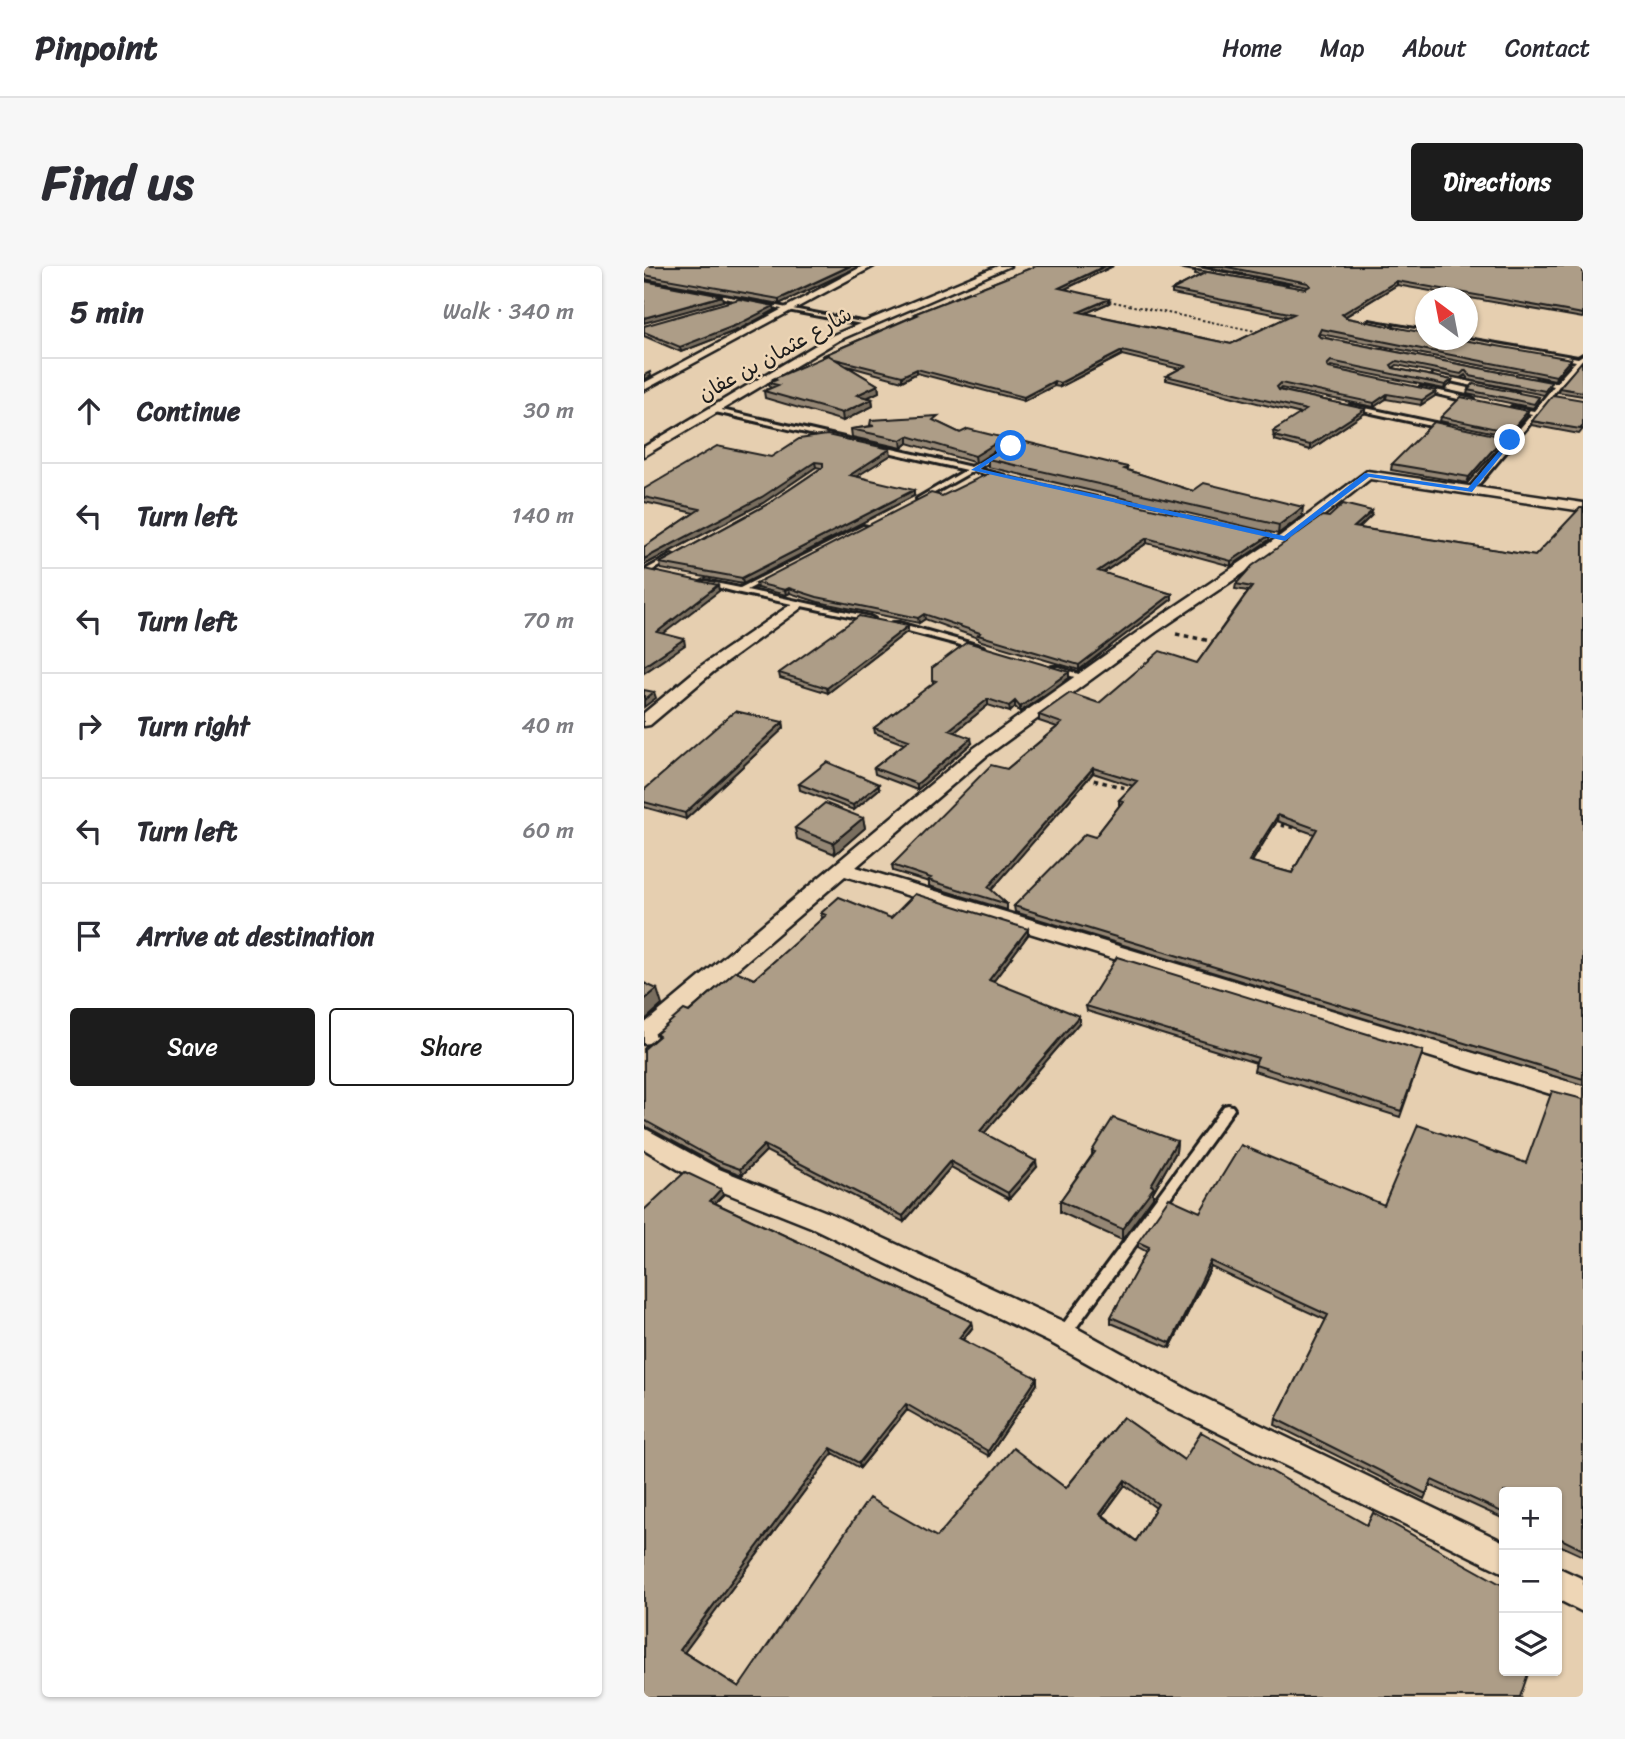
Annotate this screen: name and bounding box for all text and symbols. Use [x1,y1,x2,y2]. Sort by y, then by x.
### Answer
text: Pinpoint [35,19,158,77]
text: Home [1222,27,1282,69]
text: Map [1320,27,1364,69]
text: About [1402,27,1467,69]
text: Contact [1505,27,1590,69]
text: Find us [42,139,194,226]
button: Directions [1411,143,1583,221]
text: 5 min [70,285,144,339]
north arrow [1415,287,1478,350]
text: Walk · 340 m [443,291,574,332]
street label: شارع عثمان بن عفان [691,296,859,412]
text: Continue [137,388,240,434]
text: 30 m [523,390,574,431]
icon: ahead [70,392,108,430]
route end [1494,424,1525,455]
route start [995,430,1026,461]
text: Turn left [137,493,237,539]
text: 140 m [512,495,574,536]
icon: left [70,497,108,535]
text: Turn left [137,598,237,644]
text: 70 m [523,600,574,641]
icon: left [70,602,108,640]
text: Turn right [137,703,250,749]
text: 40 m [521,705,574,746]
icon: right [70,707,108,745]
text: Turn left [137,808,237,854]
text: 60 m [523,810,574,851]
icon: left [70,812,108,850]
text: Arrive at destination [137,913,374,959]
icon: arrive [70,917,108,955]
button: Save [70,1008,315,1086]
button: Share [329,1008,574,1086]
map controls [1499,1487,1562,1676]
button: + [1499,1487,1562,1550]
button: − [1499,1550,1562,1613]
button: layers [1499,1613,1562,1676]

